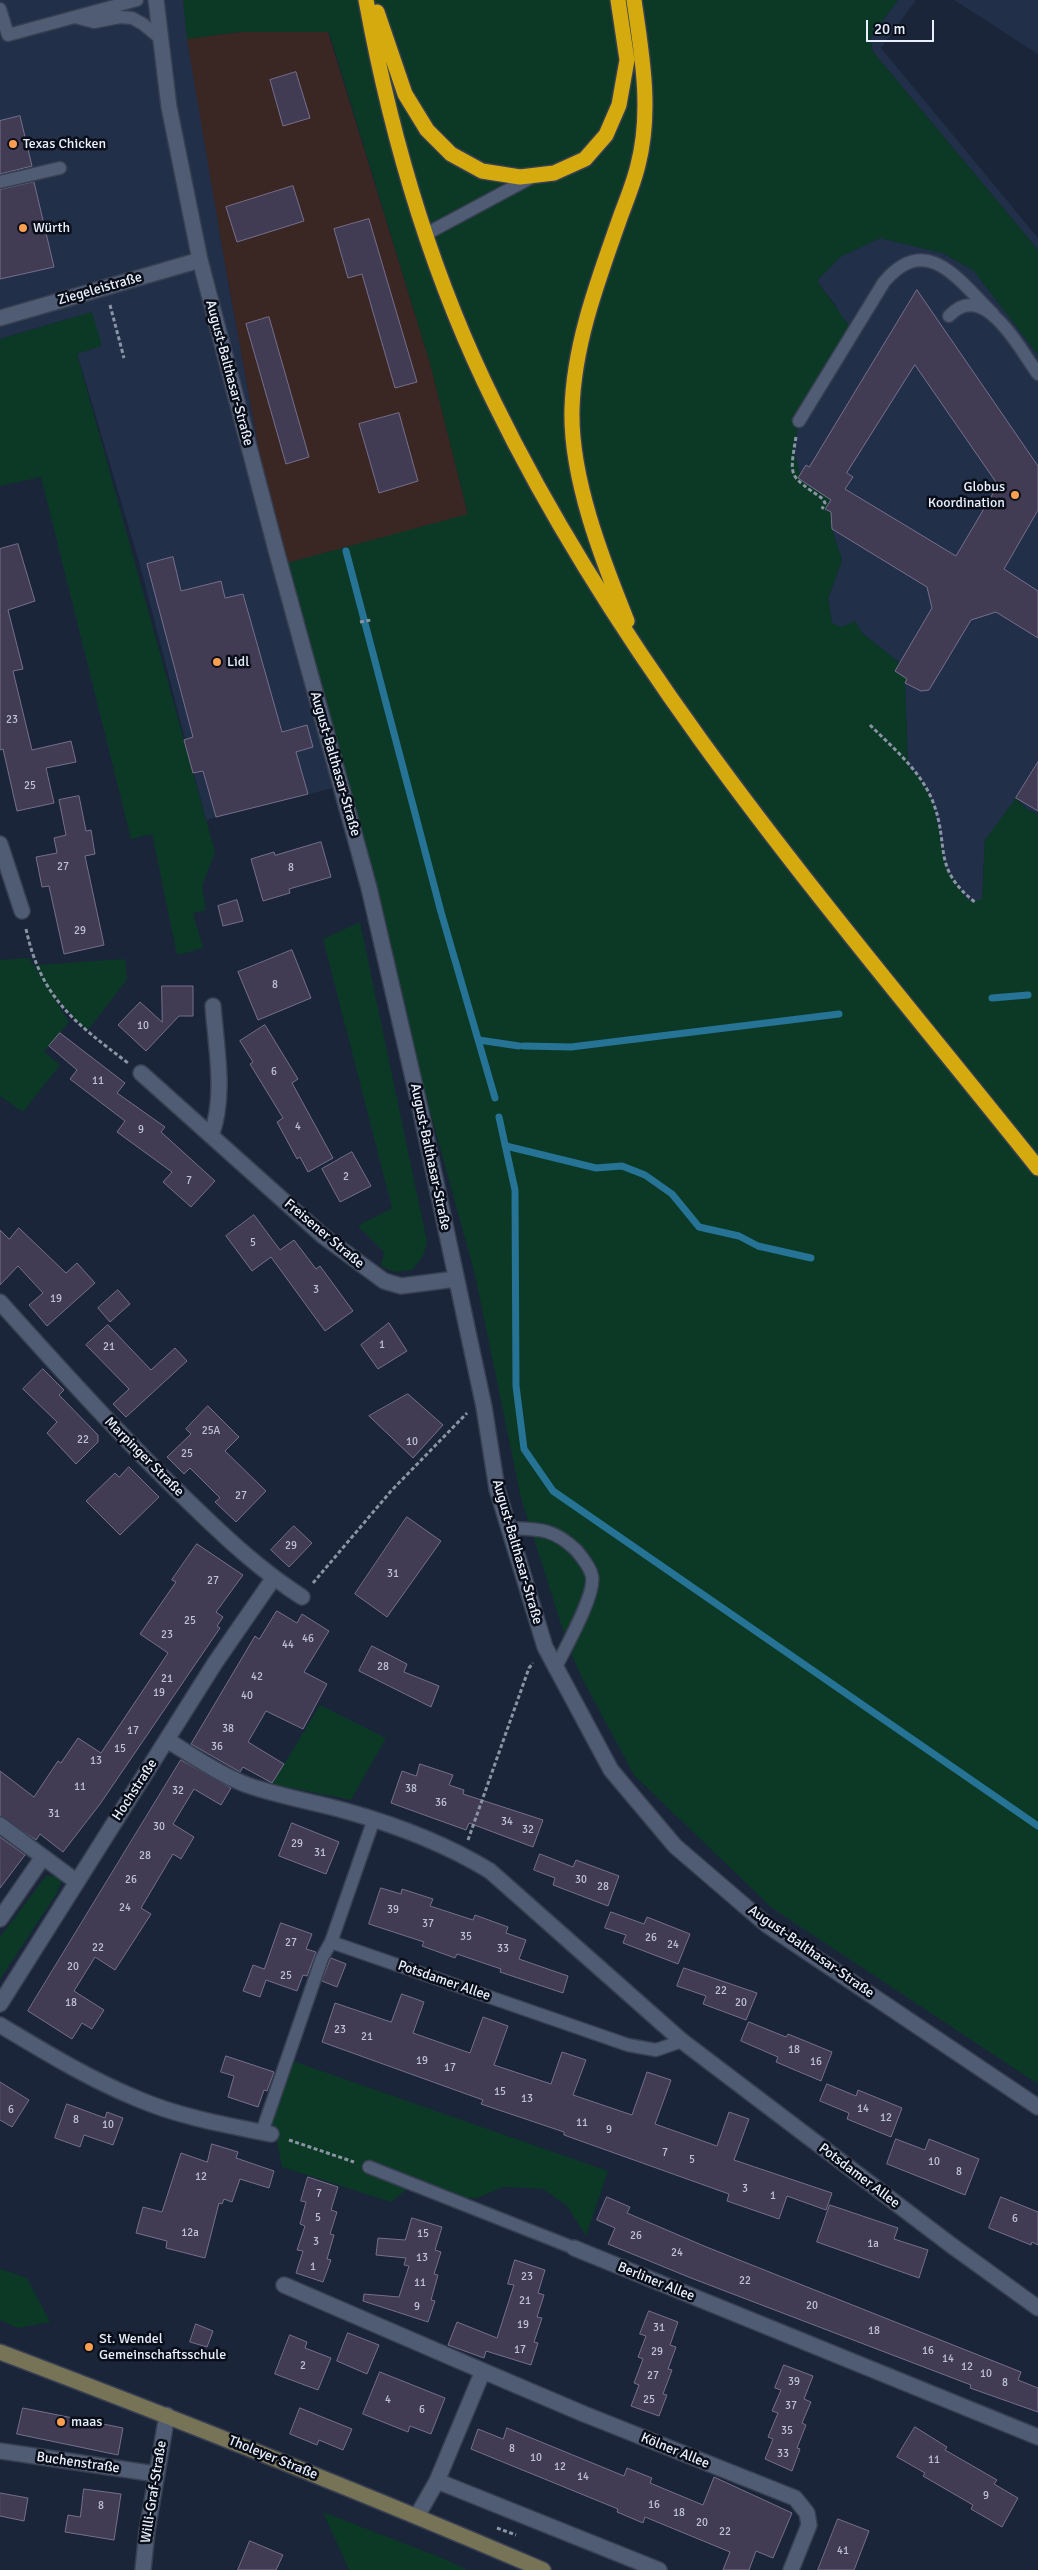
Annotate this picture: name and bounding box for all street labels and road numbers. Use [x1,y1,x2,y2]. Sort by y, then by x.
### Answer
street label: Ziegeleistraße [56,269,144,309]
street label: August-Balthasar-Straße [201,298,257,448]
street label: August-Balthasar-Straße [306,690,364,838]
street label: August-Balthasar-Straße [406,1082,454,1232]
street label: Freisener Straße [281,1196,367,1272]
street label: Marpinger Straße [101,1414,187,1500]
street label: August-Balthasar-Straße [488,1478,546,1626]
street label: Hochstraße [109,1756,161,1824]
street label: August-Balthasar-Straße [745,1902,877,2002]
street label: Potsdamer Allee [395,1957,493,2005]
street label: Potsdamer Allee [815,2140,903,2212]
street label: Berliner Allee [615,2259,697,2305]
street label: Kölner Allee [638,2430,712,2472]
street label: Tholeyer Straße [226,2432,320,2484]
street label: Willi-Graf-Straße [138,2439,170,2545]
street label: Buchenstraße [35,2449,121,2477]

